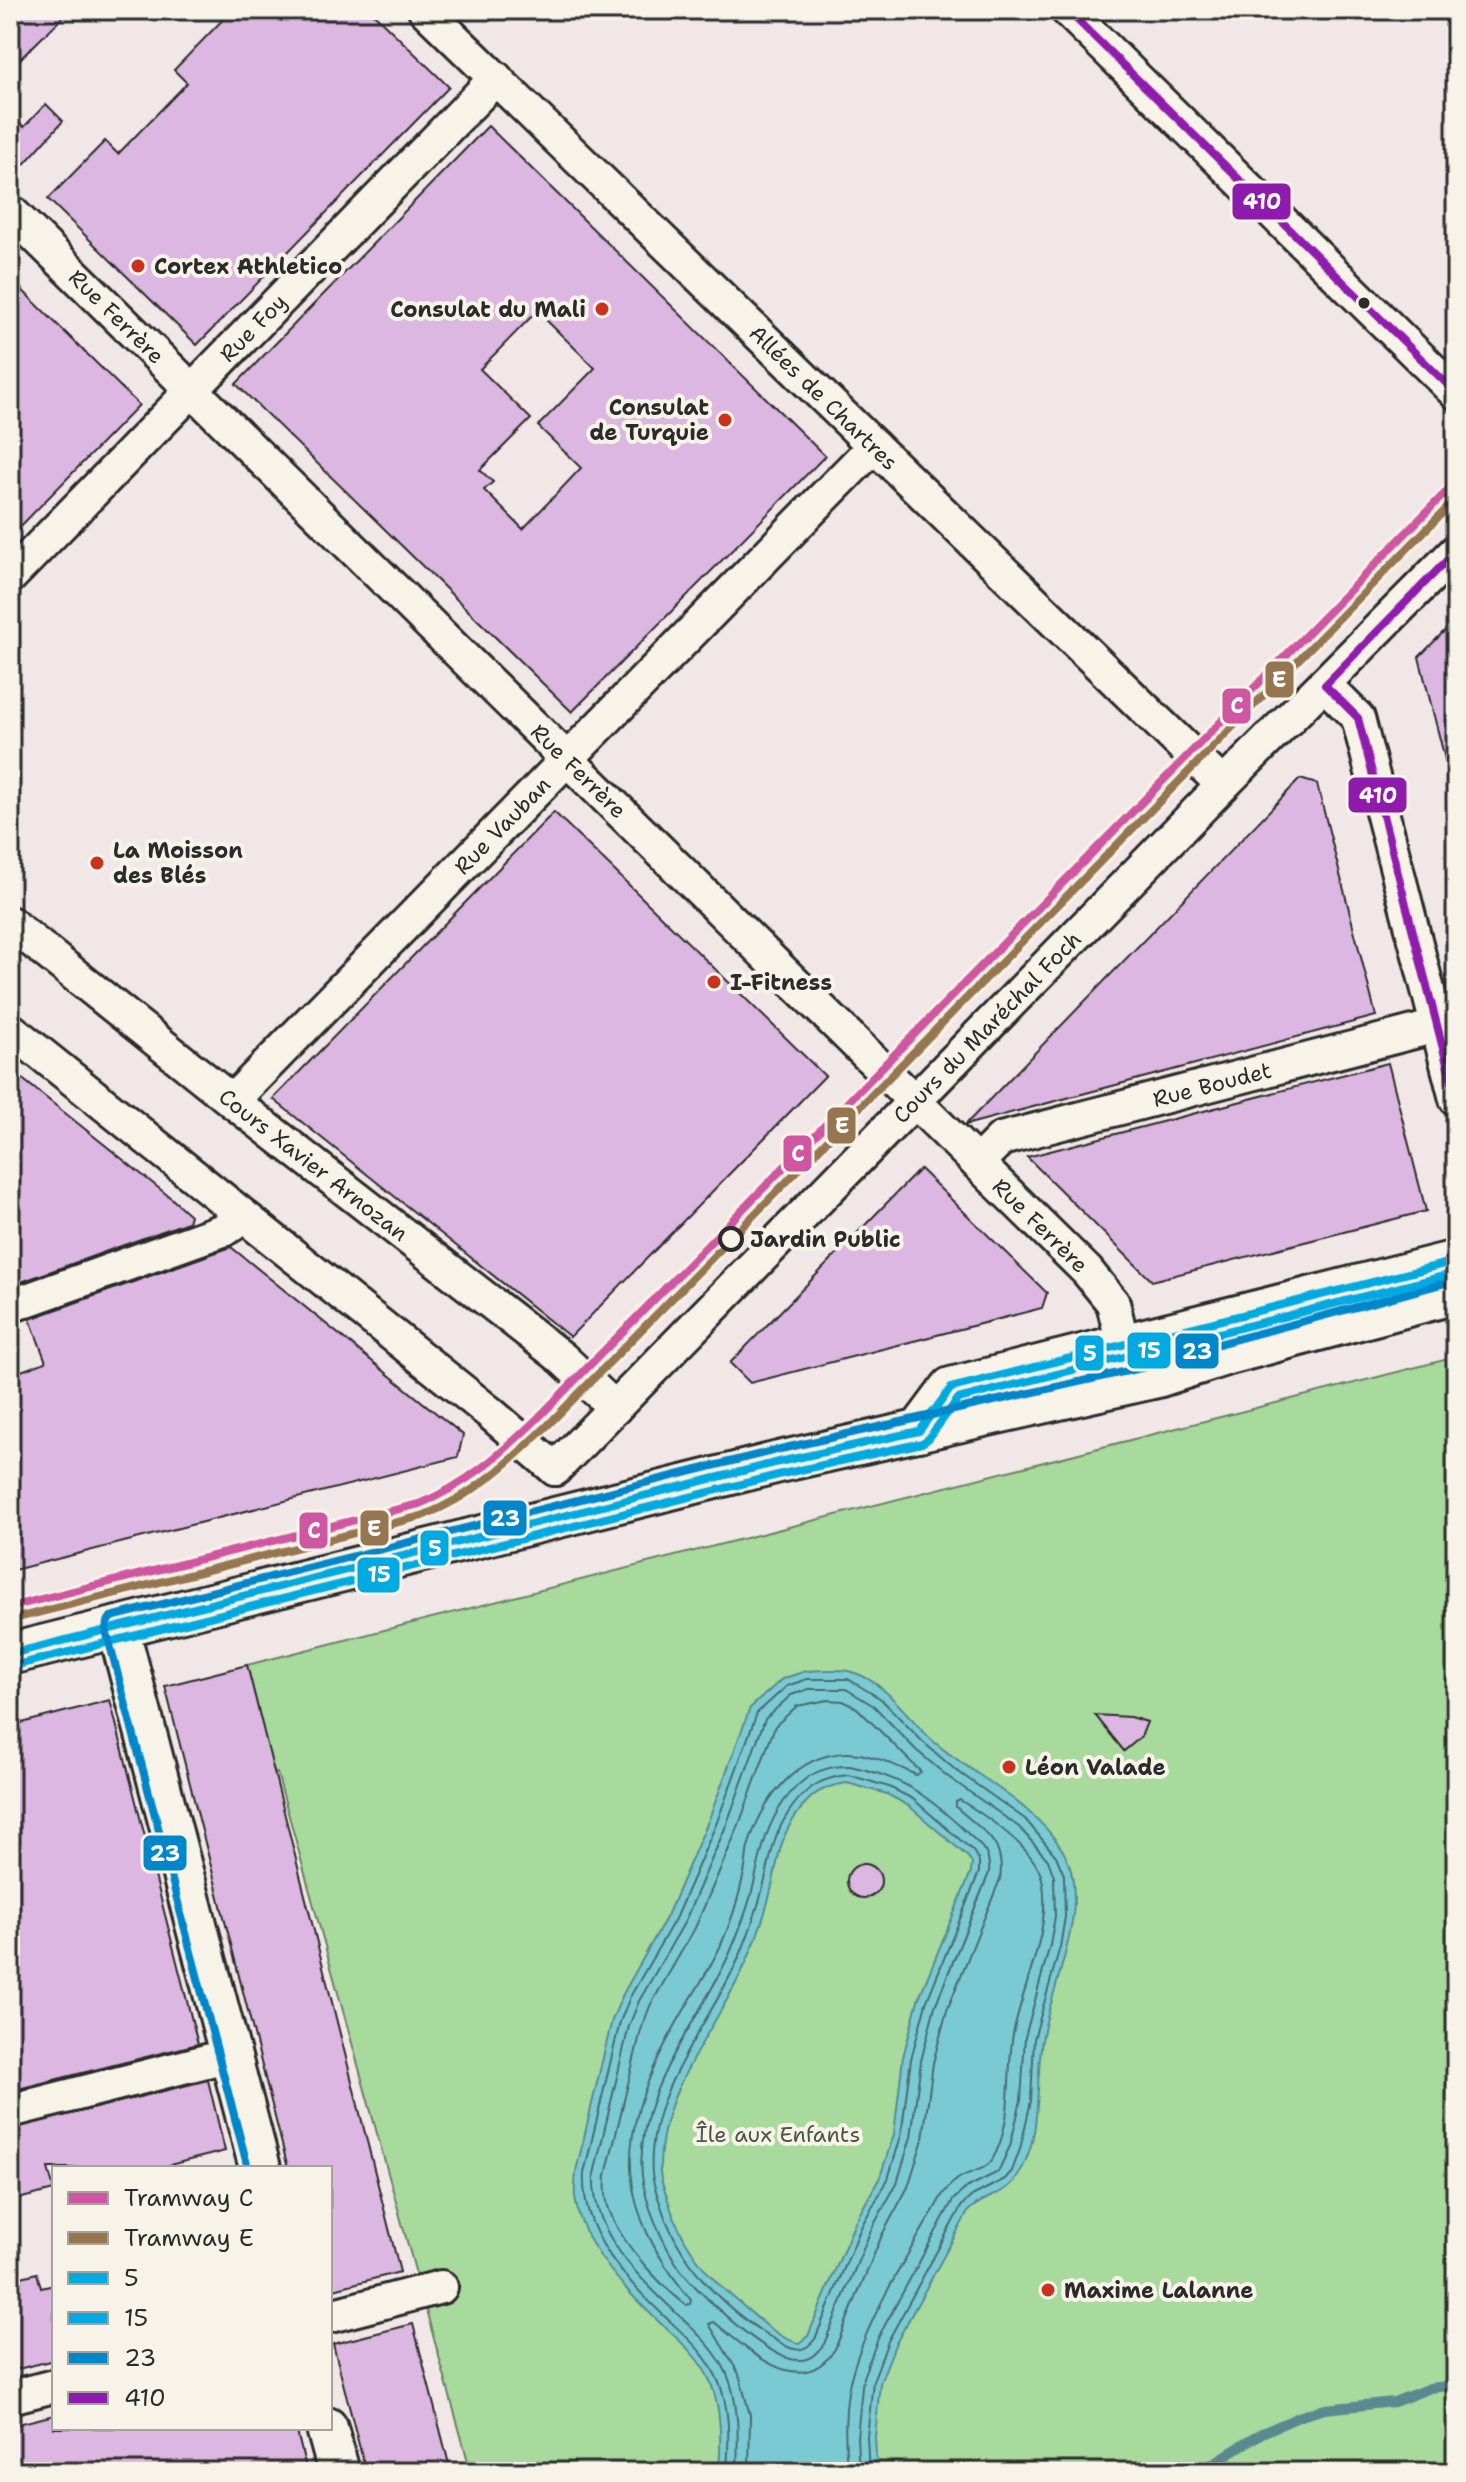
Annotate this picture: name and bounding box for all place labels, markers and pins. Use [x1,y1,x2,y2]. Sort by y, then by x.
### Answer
place label: Cortex Athletico [154,252,342,281]
marker: Cortex Athletico [129,257,147,275]
place label: Consulat du Mali [390,295,586,324]
unlabelled marker [1356,295,1372,311]
marker: Consulat du Mali [593,300,611,318]
place label: Consulat de Turquie [589,393,709,447]
marker: Consulat de Turquie [716,411,734,429]
place label: La Moisson des Blés [113,836,243,890]
marker: La Moisson des Blés [88,854,106,872]
place label: I-Fitness [730,968,832,997]
marker: I-Fitness [705,973,723,991]
place label: Jardin Public [750,1225,901,1254]
marker: Jardin Public [719,1227,743,1251]
place label: Léon Valade [1025,1753,1166,1782]
marker: Léon Valade [1000,1758,1018,1776]
place label: Maxime Lalanne [1064,2276,1254,2305]
marker: Maxime Lalanne [1039,2281,1057,2299]

